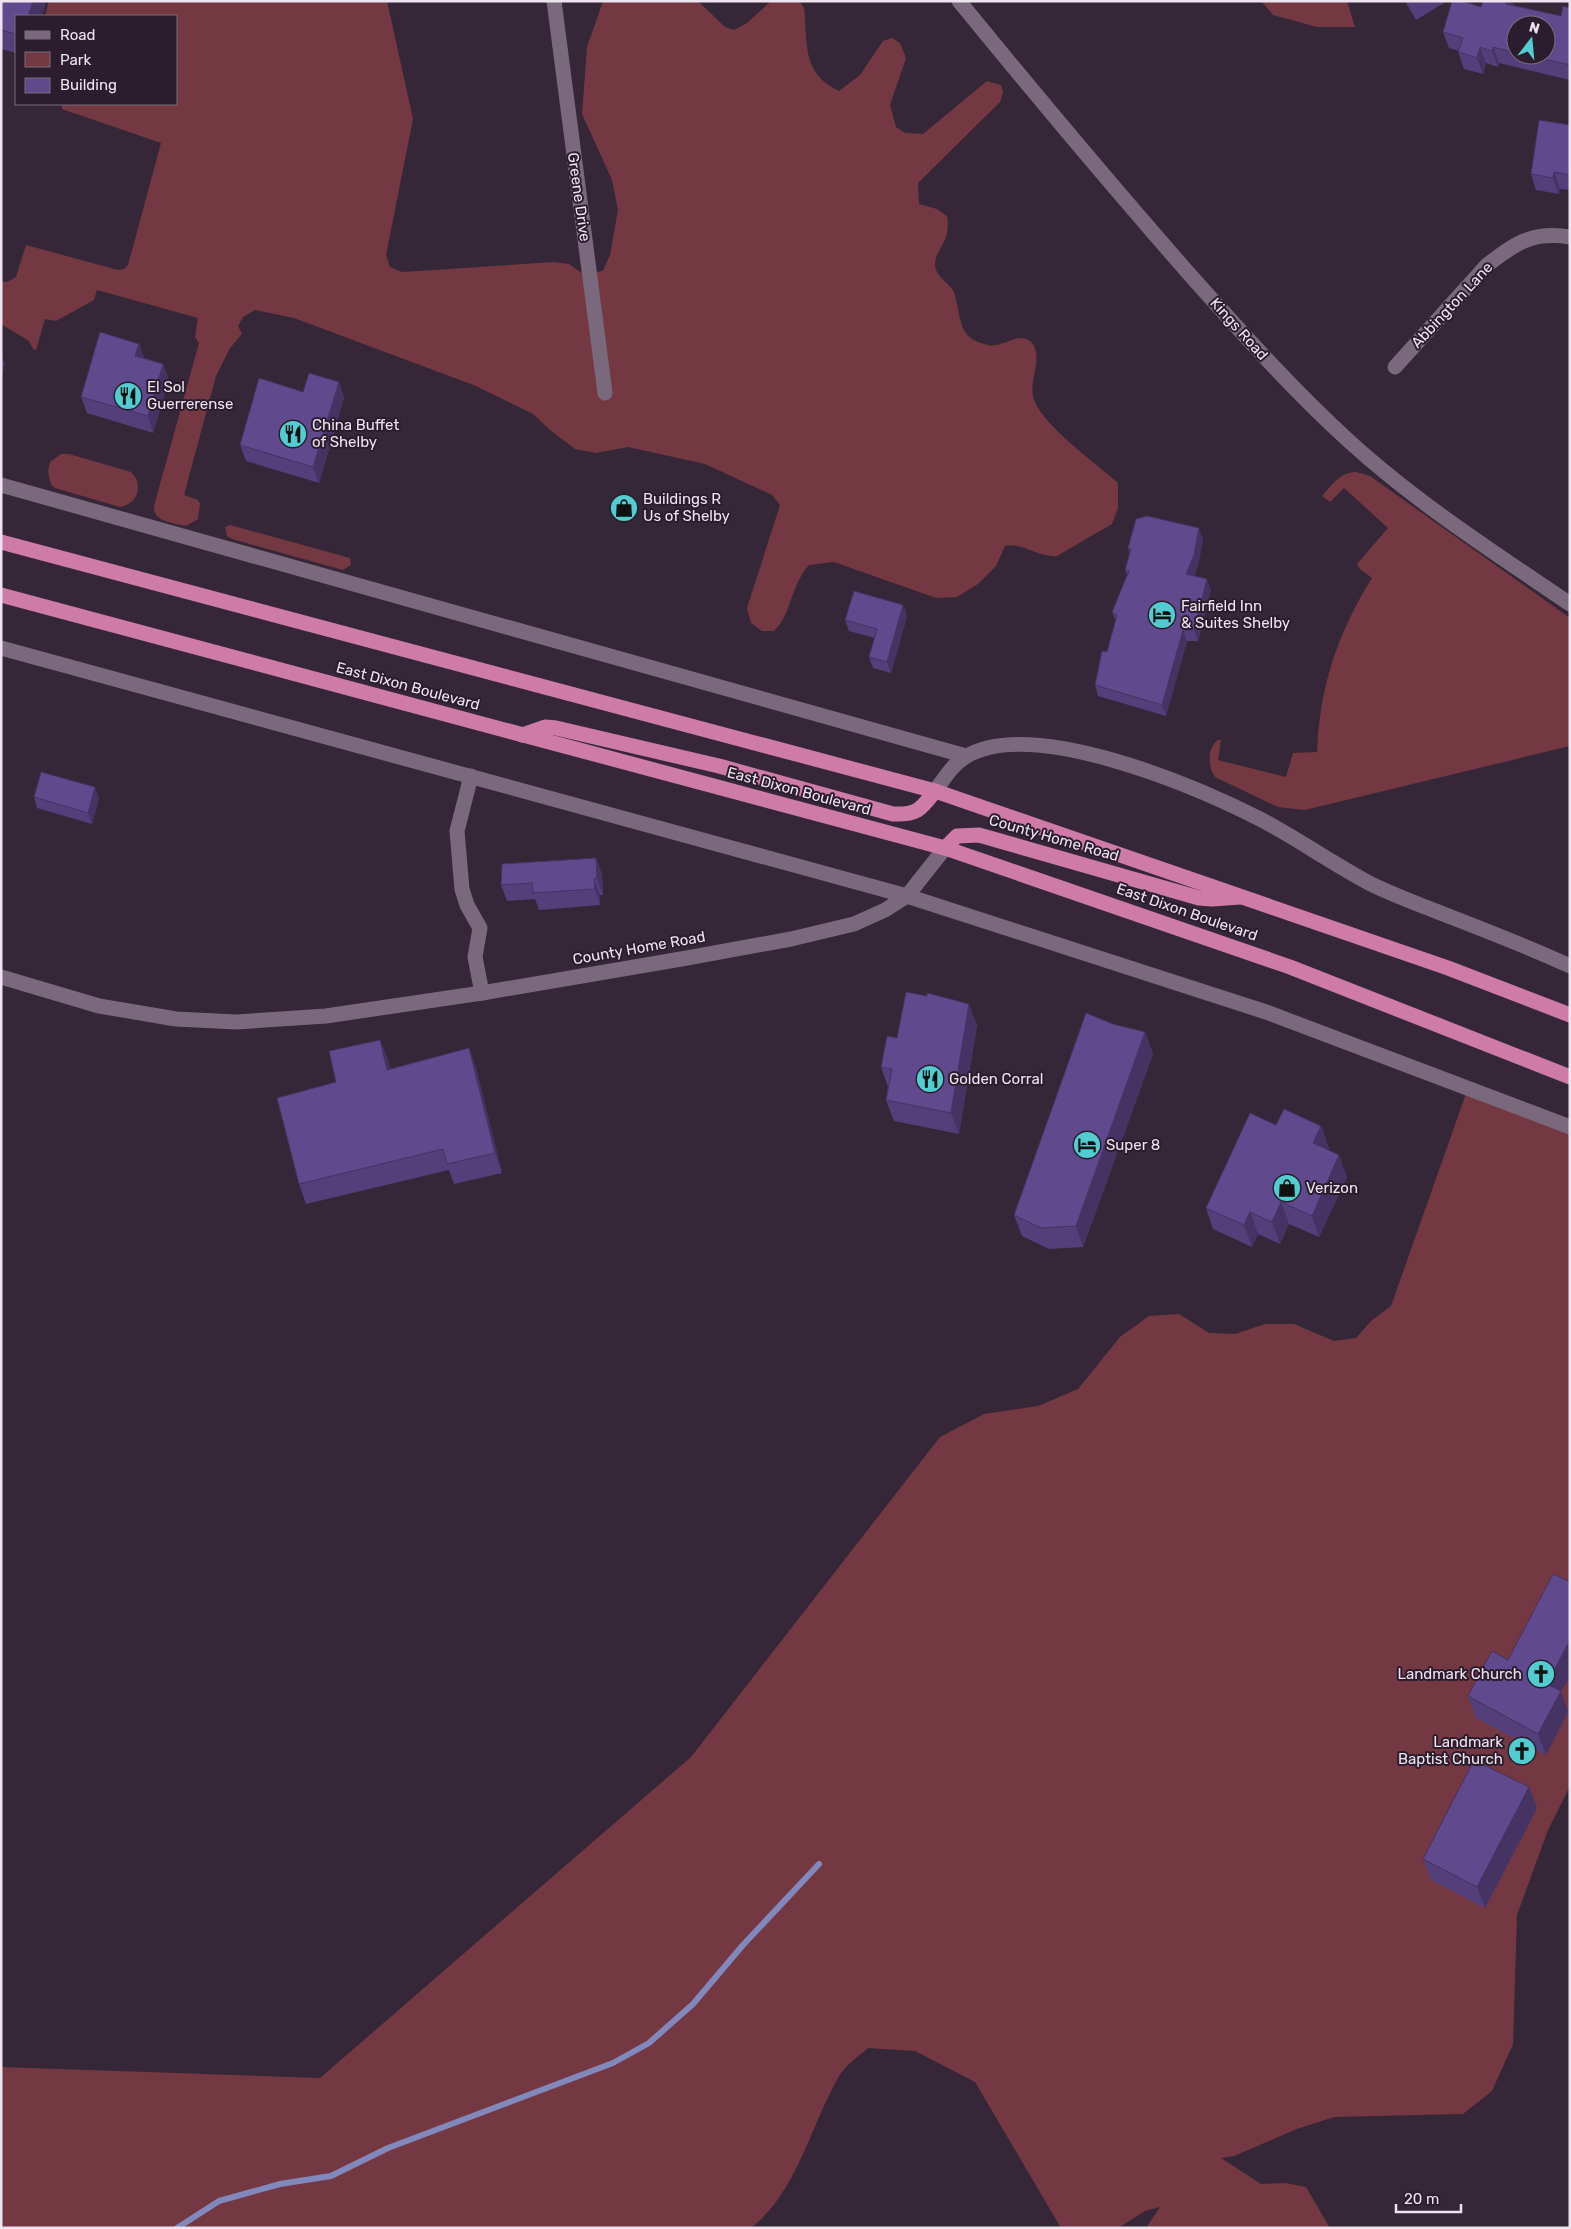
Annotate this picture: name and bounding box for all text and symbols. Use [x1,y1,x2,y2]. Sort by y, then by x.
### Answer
legend [15,15,178,105]
north arrow [1506,15,1556,65]
text: N [1527,18,1542,38]
text: Road [60,26,96,44]
text: Park [60,51,91,69]
text: Building [60,76,117,94]
street label: Greene Drive [564,151,594,243]
street label: Abbington Lane [1408,258,1496,352]
street label: Kings Road [1206,294,1272,364]
place label: El Sol Guerrerense [147,378,233,413]
restaurant icon: El Sol Guerrerense [113,381,143,411]
place label: China Buffet of Shelby [312,416,399,451]
restaurant icon: China Buffet of Shelby [278,419,308,449]
place label: Buildings R Us of Shelby [643,490,730,525]
shop icon: Buildings R Us of Shelby [609,493,639,523]
place label: Fairfield Inn & Suites Shelby [1181,597,1290,632]
hotel icon: Fairfield Inn & Suites Shelby [1147,600,1177,630]
street label: East Dixon Boulevard [334,658,482,714]
street label: East Dixon Boulevard [725,763,873,819]
street label: County Home Road [987,811,1121,865]
street label: East Dixon Boulevard [1114,879,1260,945]
street label: County Home Road [571,927,707,969]
restaurant icon: Golden Corral [915,1064,945,1094]
place label: Golden Corral [949,1070,1043,1088]
hotel icon: Super 8 [1072,1130,1102,1160]
place label: Super 8 [1106,1136,1160,1154]
shop icon: Verizon [1272,1173,1302,1203]
place label: Verizon [1306,1179,1358,1197]
church icon: Landmark Church [1526,1659,1556,1689]
place label: Landmark Church [1398,1665,1522,1683]
place label: Landmark Baptist Church [1398,1733,1503,1768]
church icon: Landmark Baptist Church [1507,1736,1537,1766]
scale bar [1396,2182,1461,2214]
text: 20 m [1404,2190,1439,2208]

